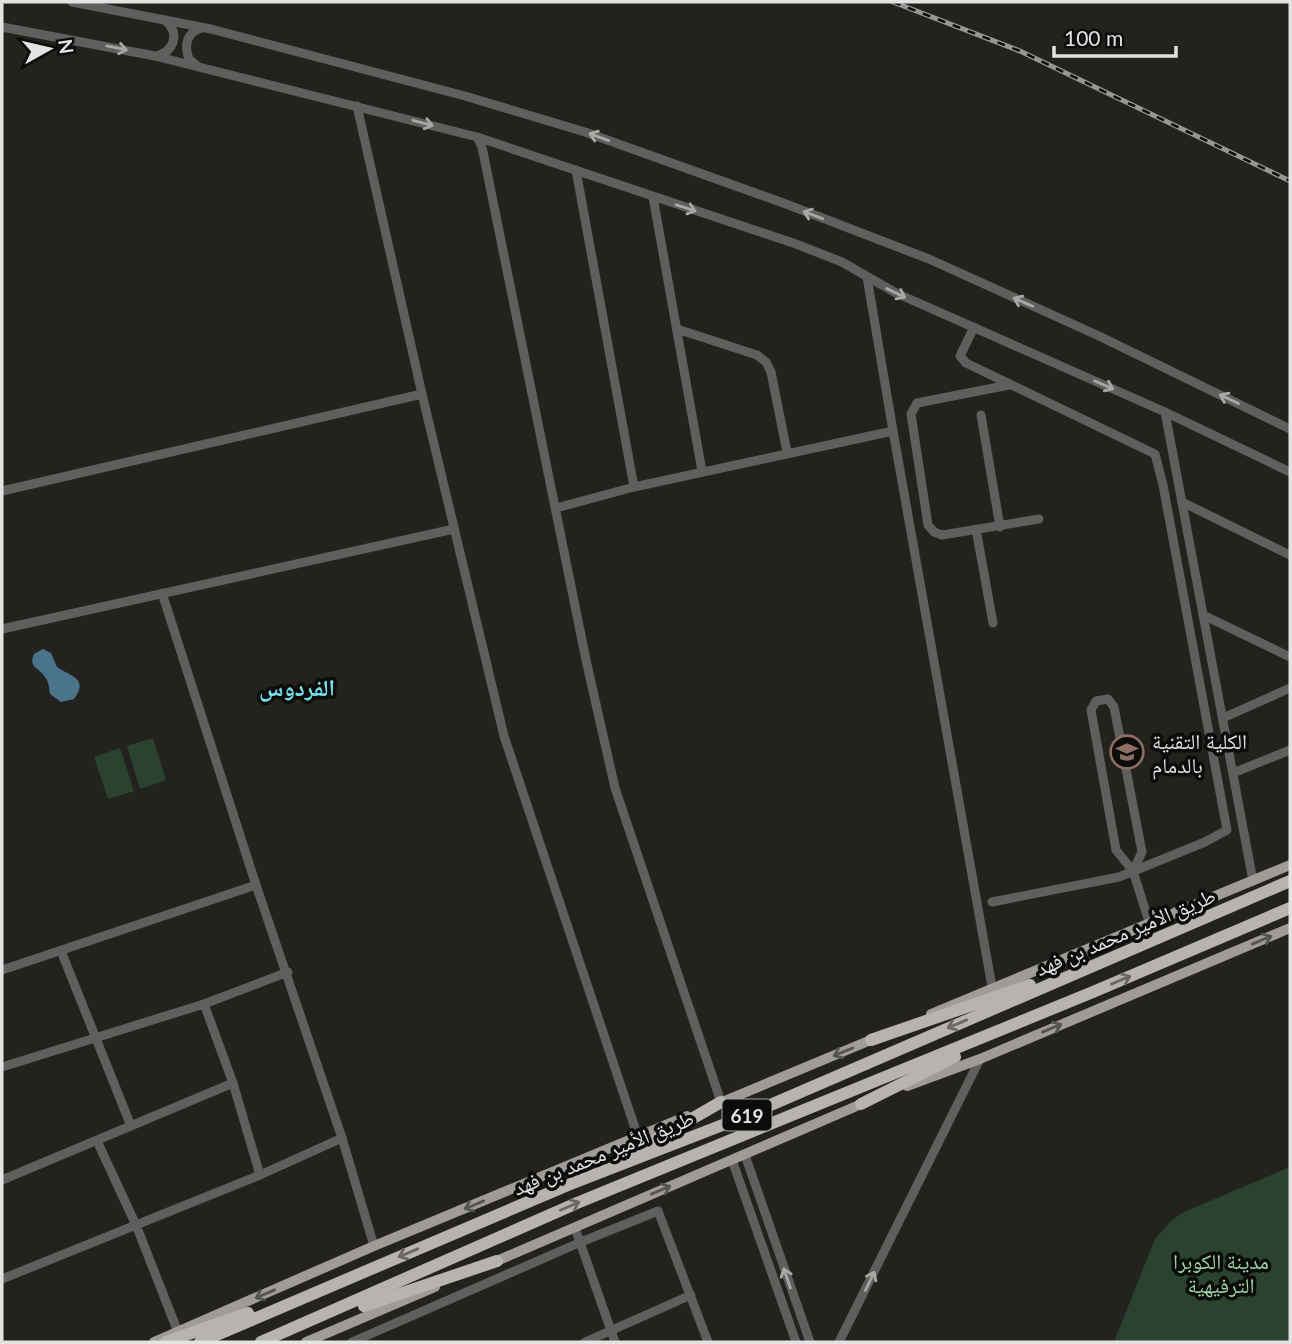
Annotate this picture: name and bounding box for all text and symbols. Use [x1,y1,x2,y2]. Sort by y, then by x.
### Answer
north arrow [14,14,84,84]
scale bar [1054,14,1176,58]
text: 100 m [1064,25,1123,50]
text: N [54,38,79,55]
one-way arrow [105,42,128,56]
one-way arrow [411,117,434,130]
one-way arrow [589,130,611,142]
one-way arrow [674,202,696,215]
one-way arrow [803,207,825,220]
one-way arrow [885,286,906,300]
one-way arrow [1013,295,1034,308]
one-way arrow [1093,379,1114,392]
one-way arrow [1219,392,1240,406]
district label: الفردوس [259,673,335,702]
place label: الكلية التقنية بالدمام [1152,728,1247,780]
school or university icon: الكلية التقنية بالدمام [1108,733,1146,771]
street label: طريق الأمير محمد بن فهد [1031,882,1220,982]
one-way arrow [1251,933,1272,946]
one-way arrow [1110,973,1131,986]
one-way arrow [947,1018,969,1031]
one-way arrow [1041,1021,1063,1034]
one-way arrow [833,1046,854,1059]
road number: 619 [722,1100,772,1130]
street label: طريق الأمير محمد بن فهد [509,1104,698,1202]
one-way arrow [650,1183,671,1196]
one-way arrow [464,1199,486,1212]
one-way arrow [559,1199,581,1212]
one-way arrow [398,1248,420,1261]
park label: مدينة الكوبرا الترفيهية [1173,1248,1269,1298]
one-way arrow [780,1267,792,1289]
one-way arrow [863,1271,877,1292]
one-way arrow [255,1288,277,1301]

